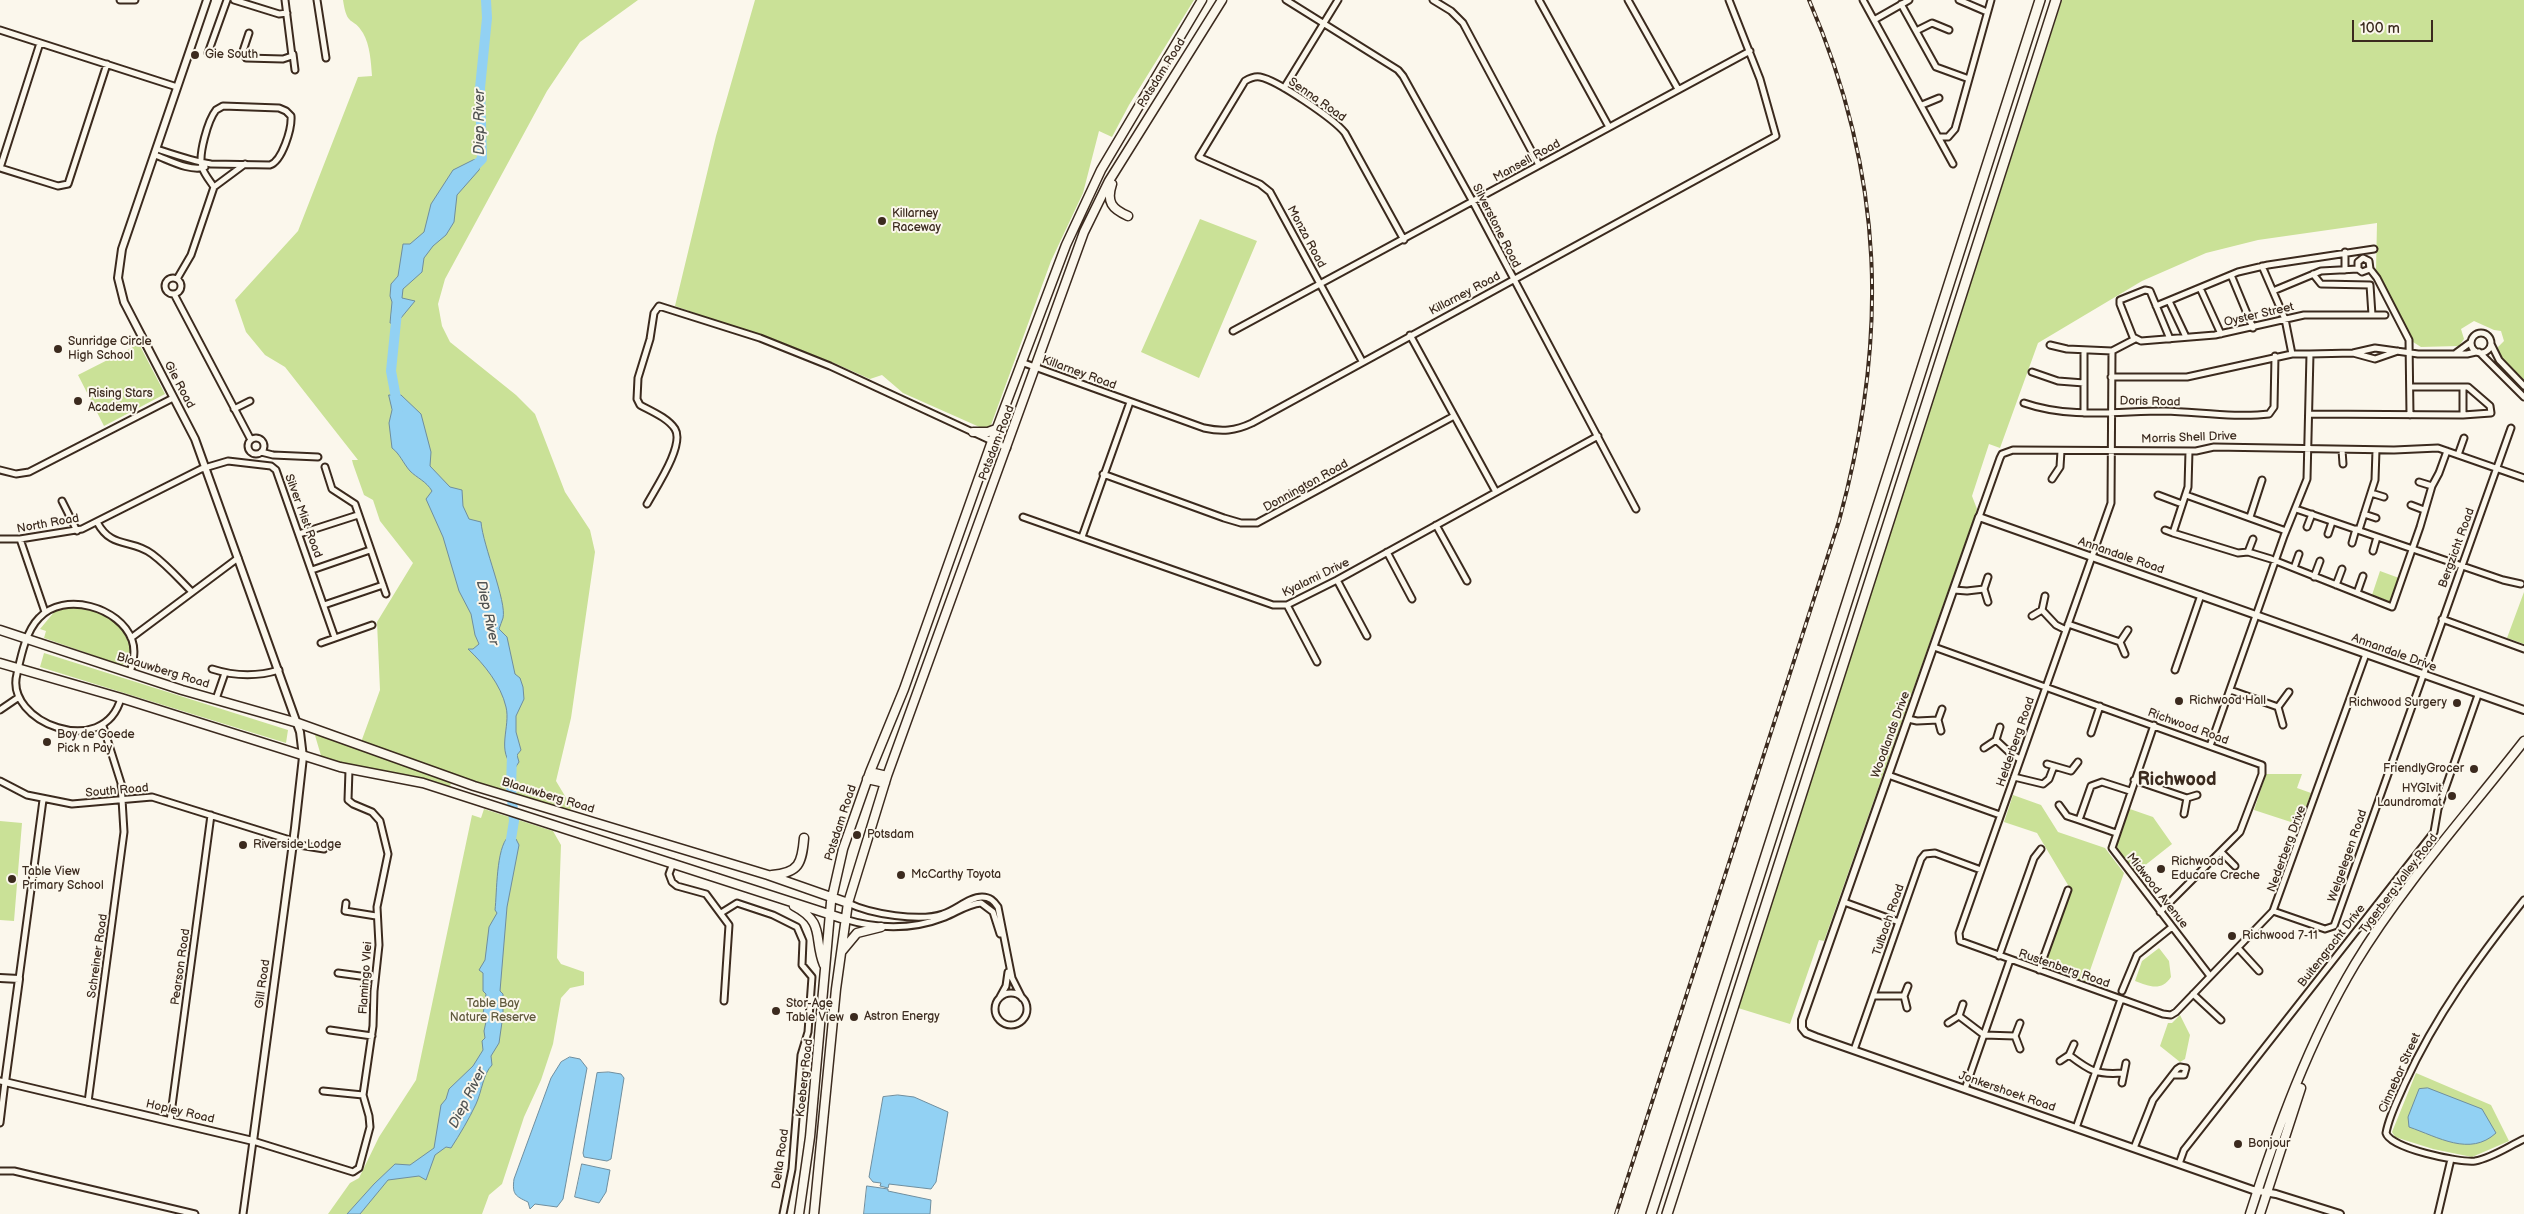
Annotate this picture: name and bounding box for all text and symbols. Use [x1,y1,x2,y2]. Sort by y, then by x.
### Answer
scale bar [2354,10,2435,42]
text: 100 m [2360,19,2400,38]
street label: Potsdam Road [1135,36,1189,110]
place label: Gie South [205,48,258,62]
marker: Gie South [189,49,201,61]
street label: Senna Road [1285,75,1349,125]
water label: Diep River [472,89,488,155]
street label: Mansell Road [1491,137,1563,185]
street label: Silverstone Road [1469,182,1523,270]
street label: Monza Road [1284,203,1328,271]
place label: Killarney Raceway [892,207,941,235]
marker: Killarney Raceway [876,215,888,227]
street label: Killarney Road [1427,269,1503,319]
street label: Oyster Street [2223,300,2295,330]
place label: Sunridge Circle High School [68,335,152,363]
marker: Sunridge Circle High School [52,343,64,355]
street label: Killarney Road [1040,353,1118,393]
street label: Gie Road [161,359,197,411]
place label: Rising Stars Academy [88,387,153,415]
street label: Doris Road [2120,394,2180,410]
marker: Rising Stars Academy [72,395,84,407]
street label: Potsdam Road [976,404,1018,482]
street label: Morris Shell Drive [2141,429,2237,447]
street label: Donnington Road [1261,457,1351,515]
street label: Silver Mist Road [281,472,325,560]
street label: Bergzicht Road [2436,506,2478,590]
street label: North Road [16,511,80,537]
street label: Annandale Road [2076,535,2166,577]
street label: Kyalami Drive [1280,556,1352,600]
water label: Diep River [472,579,502,647]
street label: Annandale Drive [2350,631,2438,675]
street label: Blaauwberg Road [115,650,211,692]
street label: Woodlands Drive [1869,690,1913,780]
place label: Richwood Hall [2189,694,2266,708]
street label: Helderberg Road [1994,695,2038,789]
marker: Richwood Hall [2173,695,2185,707]
place label: Richwood Surgery [2349,696,2447,710]
marker: Richwood Surgery [2451,697,2463,709]
street label: Richwood Road [2146,706,2230,748]
place label: Boy de Goede Pick n Pay [57,728,135,756]
marker: Boy de Goede Pick n Pay [41,736,53,748]
place label: FriendlyGrocer [2383,762,2464,776]
marker: FriendlyGrocer [2468,763,2480,775]
district label: Richwood [2137,769,2217,791]
street label: Blaauwberg Road [500,775,596,817]
street label: South Road [85,781,149,801]
place label: HYGIvit Laundromat [2377,782,2442,810]
street label: Potsdam Road [822,783,860,863]
marker: HYGIvit Laundromat [2446,790,2458,802]
street label: Nederberg Drive [2265,804,2309,894]
street label: Welgelegen Road [2325,808,2371,904]
place label: Potsdam [867,828,914,842]
marker: Potsdam [851,829,863,841]
street label: Tygerberg Valley Road [2357,831,2441,937]
place label: Riverside Lodge [253,838,341,852]
marker: Riverside Lodge [237,839,249,851]
street label: Midwood Avenue [2123,850,2191,932]
place label: Richwood Educare Creche [2171,855,2260,883]
marker: Richwood Educare Creche [2155,863,2167,875]
place label: Table View Primary School [22,865,104,893]
place label: McCarthy Toyota [911,868,1001,882]
marker: McCarthy Toyota [895,869,907,881]
marker: Table View Primary School [6,873,18,885]
street label: Tulbach Road [1870,882,1908,958]
street label: Buitengracht Drive [2295,902,2369,990]
street label: Schreiner Road [85,913,111,999]
street label: Pearson Road [169,928,193,1006]
place label: Richwood 7-11 [2242,929,2318,943]
marker: Richwood 7-11 [2226,930,2238,942]
street label: Flamingo Vlei [356,941,376,1015]
street label: Rustenberg Road [2016,947,2112,991]
street label: Gill Road [252,959,274,1009]
park label: Table Bay Nature Reserve [450,997,536,1025]
place label: Stor-Age Table View [786,997,844,1025]
marker: Stor-Age Table View [770,1005,782,1017]
place label: Astron Energy [864,1010,940,1024]
marker: Astron Energy [848,1011,860,1023]
street label: Cinnebar Street [2376,1031,2424,1115]
street label: Koeberg Road [794,1038,816,1118]
water label: Diep River [446,1065,490,1131]
street label: Jonkershoek Road [1957,1069,2057,1115]
street label: Hopley Road [144,1097,216,1127]
street label: Delta Road [770,1128,792,1190]
place label: Bonjour [2248,1137,2290,1151]
marker: Bonjour [2232,1138,2244,1150]

